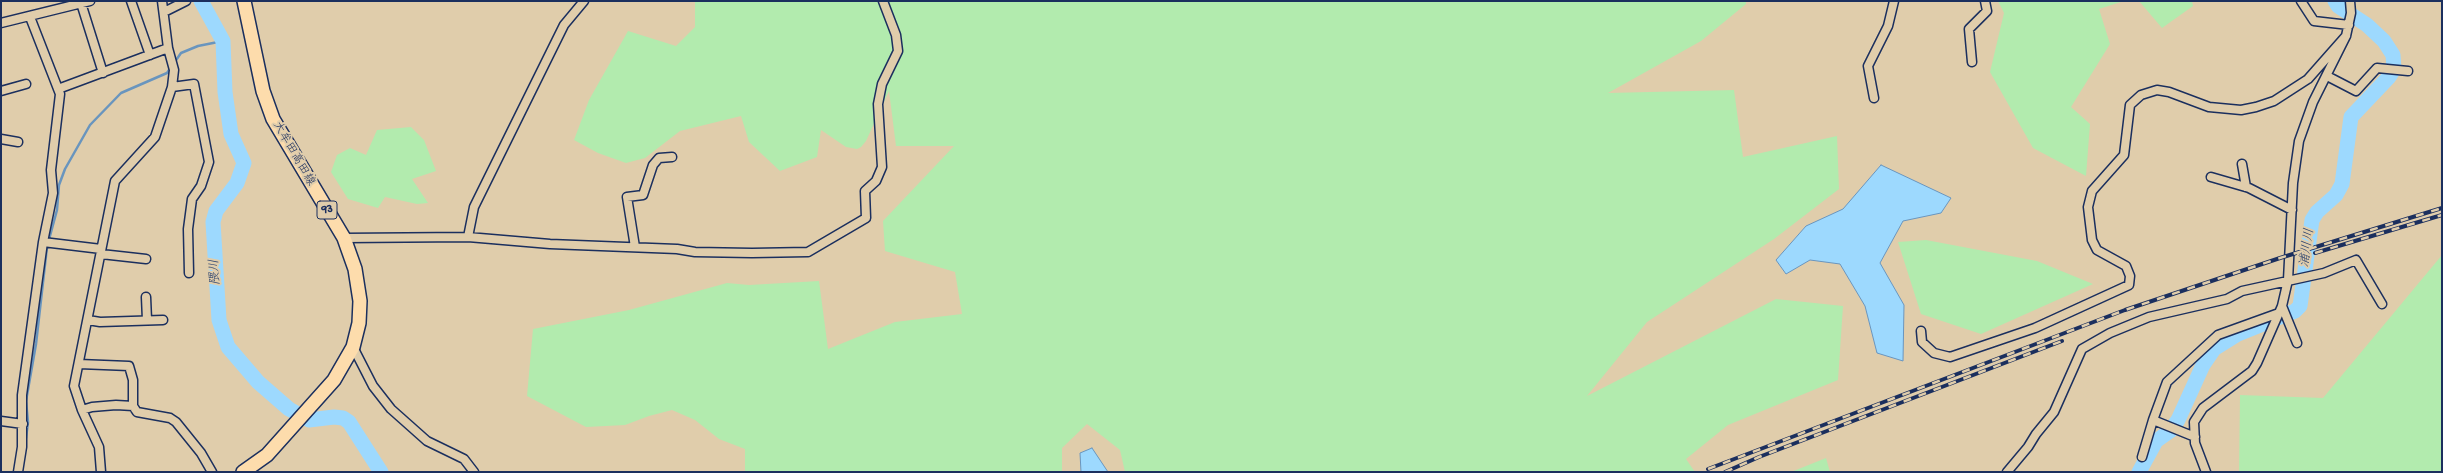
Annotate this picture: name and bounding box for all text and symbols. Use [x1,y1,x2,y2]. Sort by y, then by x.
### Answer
street label: 大牟田高田線 [269,119,317,189]
road number: 93 [317,201,337,219]
water label: 浦川川 [2298,228,2318,268]
water label: 隈川 [208,259,224,285]

